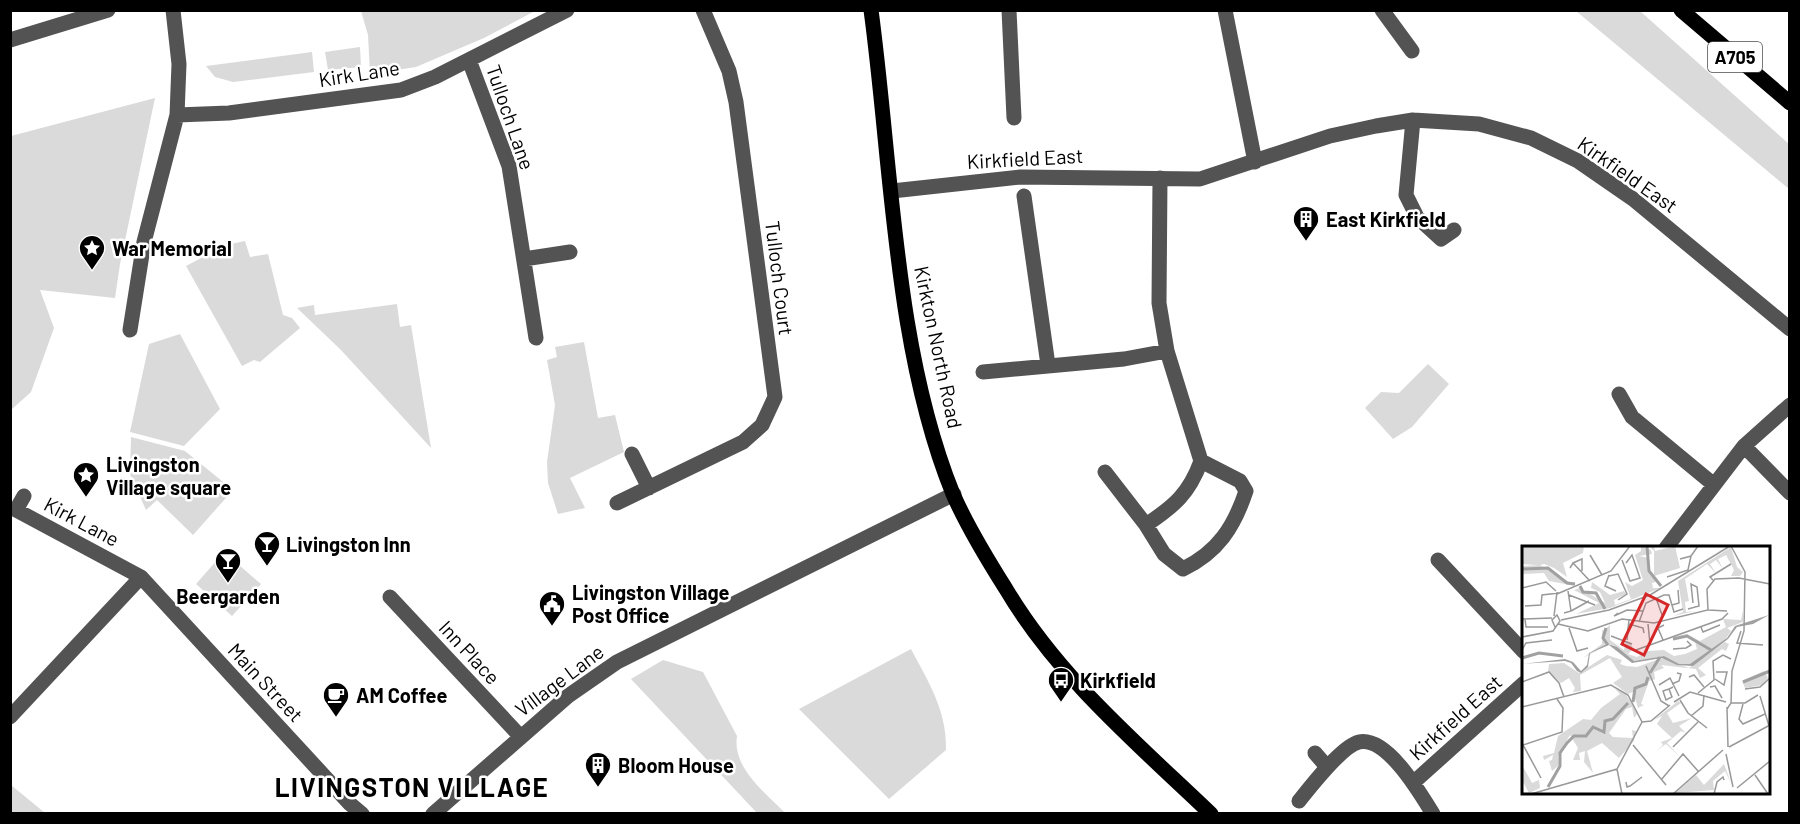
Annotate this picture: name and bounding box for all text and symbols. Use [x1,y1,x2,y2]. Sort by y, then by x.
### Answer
road number: A705 [1708,42,1762,72]
street label: Kirk Lane [317,55,401,91]
street label: Tulloch Lane [482,61,540,173]
street label: Kirkfield East [1574,131,1682,217]
street label: Kirkfield East [966,143,1084,173]
building icon: East Kirkfield [1291,204,1321,242]
place label: East Kirkfield [1326,207,1446,231]
street label: Tulloch Court [761,219,799,337]
place icon: War Memorial [77,233,107,271]
place label: War Memorial [112,236,232,260]
street label: Kirkton North Road [910,264,968,430]
place label: Livingston Village square [106,452,231,499]
place icon: Livingston Village square [71,460,101,498]
street label: Kirk Lane [40,491,124,551]
bar icon: Livingston Inn [252,529,282,567]
place label: Livingston Inn [286,532,411,556]
bar icon: Beergarden [213,546,243,584]
inset map [1522,546,1770,794]
place label: Livingston Village Post Office [572,580,730,627]
place label: Beergarden [176,584,280,608]
public building icon: Livingston Village Post Office [537,589,567,627]
street label: Inn Place [434,615,506,689]
street label: Main Street [223,638,309,726]
street label: Village Lane [510,639,608,721]
bus stop icon: Kirkfield [1046,665,1076,703]
place label: Kirkfield [1080,668,1156,692]
street label: Kirkfield East [1404,669,1506,765]
cafe icon: AM Coffee [321,680,351,718]
place label: AM Coffee [356,683,447,707]
building icon: Bloom House [583,750,613,788]
place label: Bloom House [618,753,734,777]
district label: LIVINGSTON VILLAGE [275,771,549,802]

